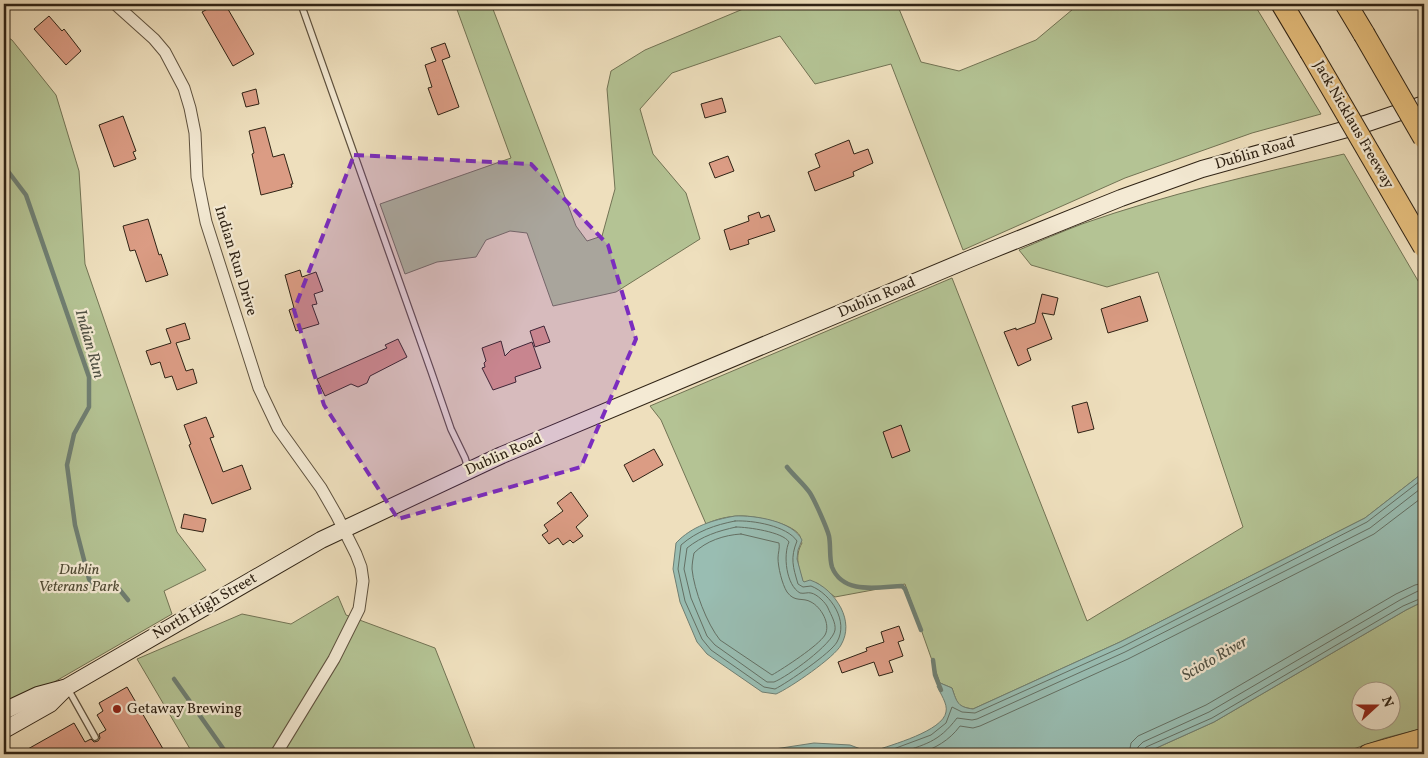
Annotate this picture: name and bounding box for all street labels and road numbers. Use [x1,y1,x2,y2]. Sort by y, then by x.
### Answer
street label: Jack Nicklaus Freeway [1308,57,1398,193]
street label: Dublin Road [1213,133,1297,175]
street label: Indian Run Drive [208,203,262,319]
street label: Dublin Road [835,272,919,324]
street label: Dublin Road [462,429,546,481]
street label: North High Street [149,569,261,645]

